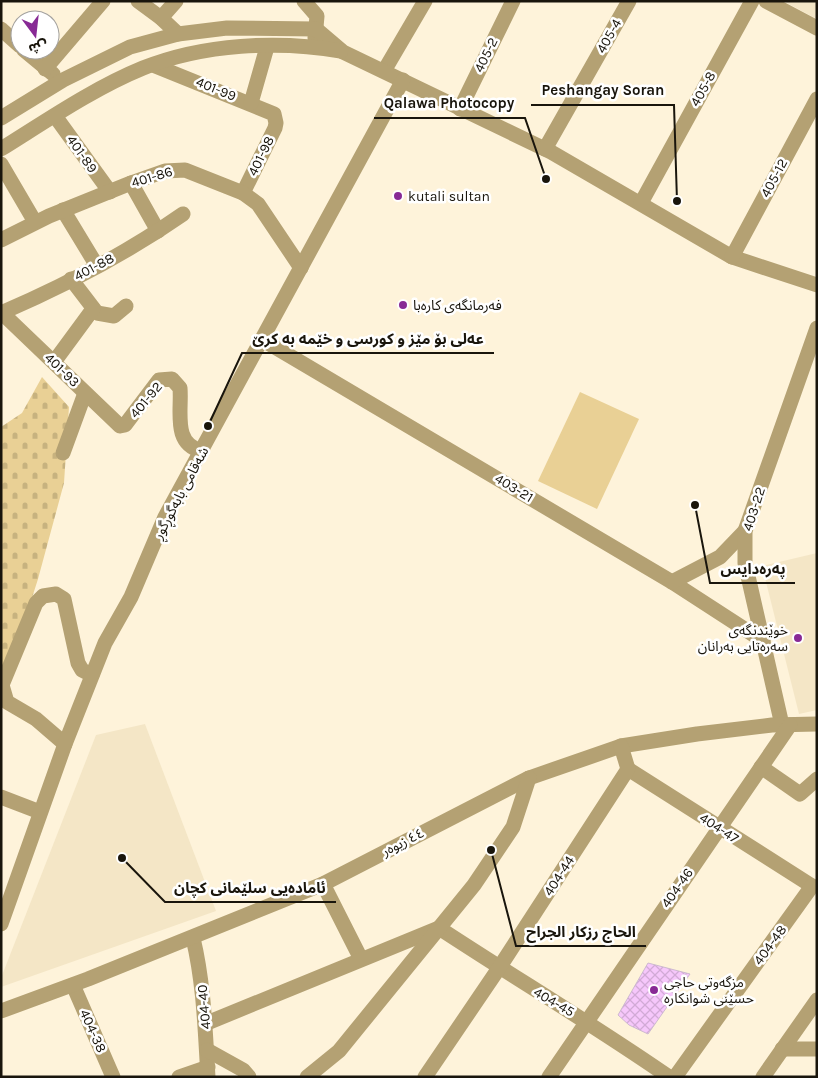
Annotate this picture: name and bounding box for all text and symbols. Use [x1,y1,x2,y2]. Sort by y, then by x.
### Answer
north arrow [10,10,60,60]
street label: 405-4 [593,16,625,56]
street label: 405-2 [470,35,502,75]
text: ش [27,36,50,58]
street label: 405-8 [686,68,720,110]
street label: 401-99 [193,73,239,105]
callout: Peshangay Soran [531,75,674,105]
text: Peshangay Soran [542,81,664,99]
callout: Qalawa Photocopy [374,88,525,118]
text: Qalawa Photocopy [384,94,515,112]
street label: 401-89 [63,132,101,176]
street label: 401-98 [244,133,278,179]
street label: 405-12 [757,156,791,200]
street label: 401-86 [129,163,175,191]
place label: kutali sultan [408,188,490,205]
marker: kutali sultan [392,190,404,202]
street label: 401-88 [71,249,117,285]
place label: فەرمانگەی کارەبا [413,297,502,314]
marker: فەرمانگەی کارەبا [397,299,409,311]
callout: عەلی بۆ مێز و کورسی و خێمە بە کرێ [242,323,494,353]
text: عەلی بۆ مێز و کورسی و خێمە بە کرێ [252,330,484,348]
street label: 401-93 [41,349,83,391]
street label: 401-92 [126,378,166,422]
street label: شەقامی بابەگوڕگوڕ [149,444,215,544]
street label: 403-21 [492,470,536,506]
street label: 403-22 [739,485,769,533]
callout: پەرەدایس [710,553,795,583]
text: پەرەدایس [720,560,786,579]
place label: خوێندنگەی سەرەتایی بەرانان [698,622,788,655]
marker: خوێندنگەی سەرەتایی بەرانان [792,632,804,644]
street label: 404-47 [696,809,742,847]
street label: ٤٤ زیوەر [378,824,427,860]
street label: 404-44 [540,853,578,899]
street label: 404-46 [657,865,697,911]
callout: ئامادەیی سلێمانی کچان [165,872,336,902]
text: ئامادەیی سلێمانی کچان [174,879,326,898]
callout: الحاج رزكار الجراح [516,916,646,946]
street label: 404-48 [750,922,790,968]
text: الحاج رزكار الجراح [526,923,636,943]
place label: مزگەوتی حاجی حسێنی شوانکارە [664,974,754,1007]
street label: 404-40 [194,984,214,1030]
street label: 404-45 [530,984,578,1021]
marker: مزگەوتی حاجی حسێنی شوانکارە [648,984,660,996]
street label: 404-38 [76,1007,110,1055]

